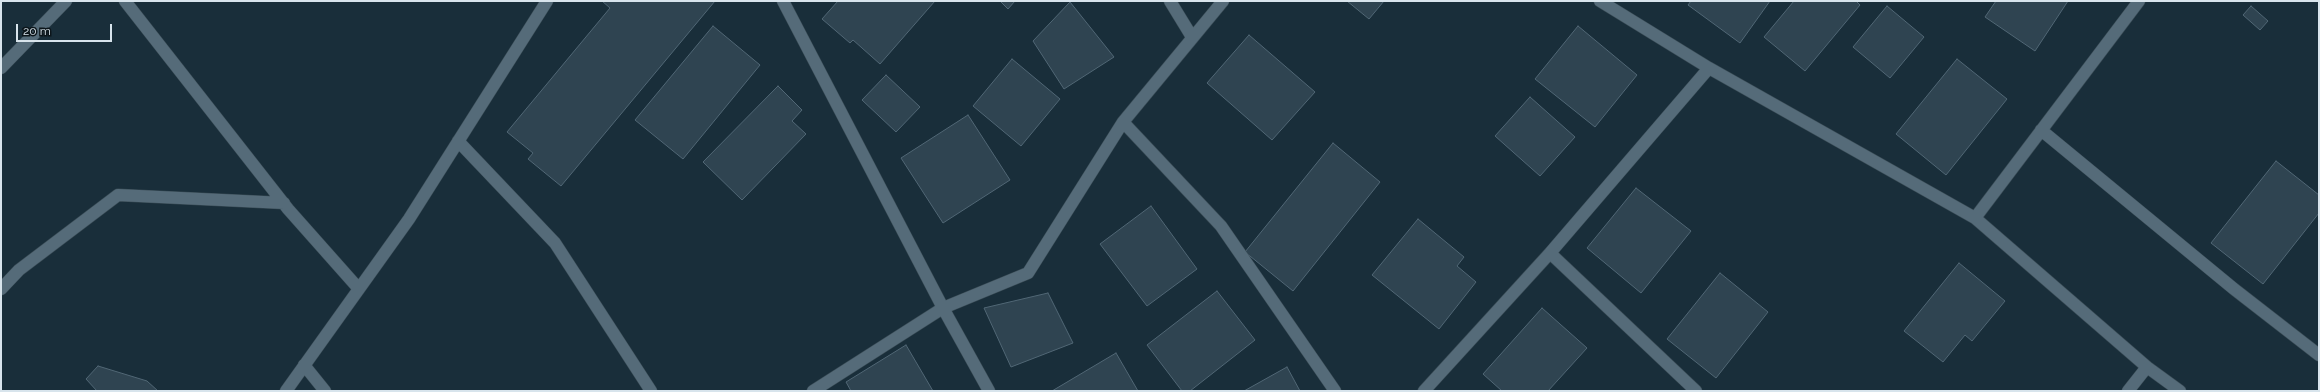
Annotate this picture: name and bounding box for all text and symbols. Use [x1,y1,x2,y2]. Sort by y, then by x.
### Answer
scale bar [18,16,114,42]
text: 20 m [23,24,51,38]

